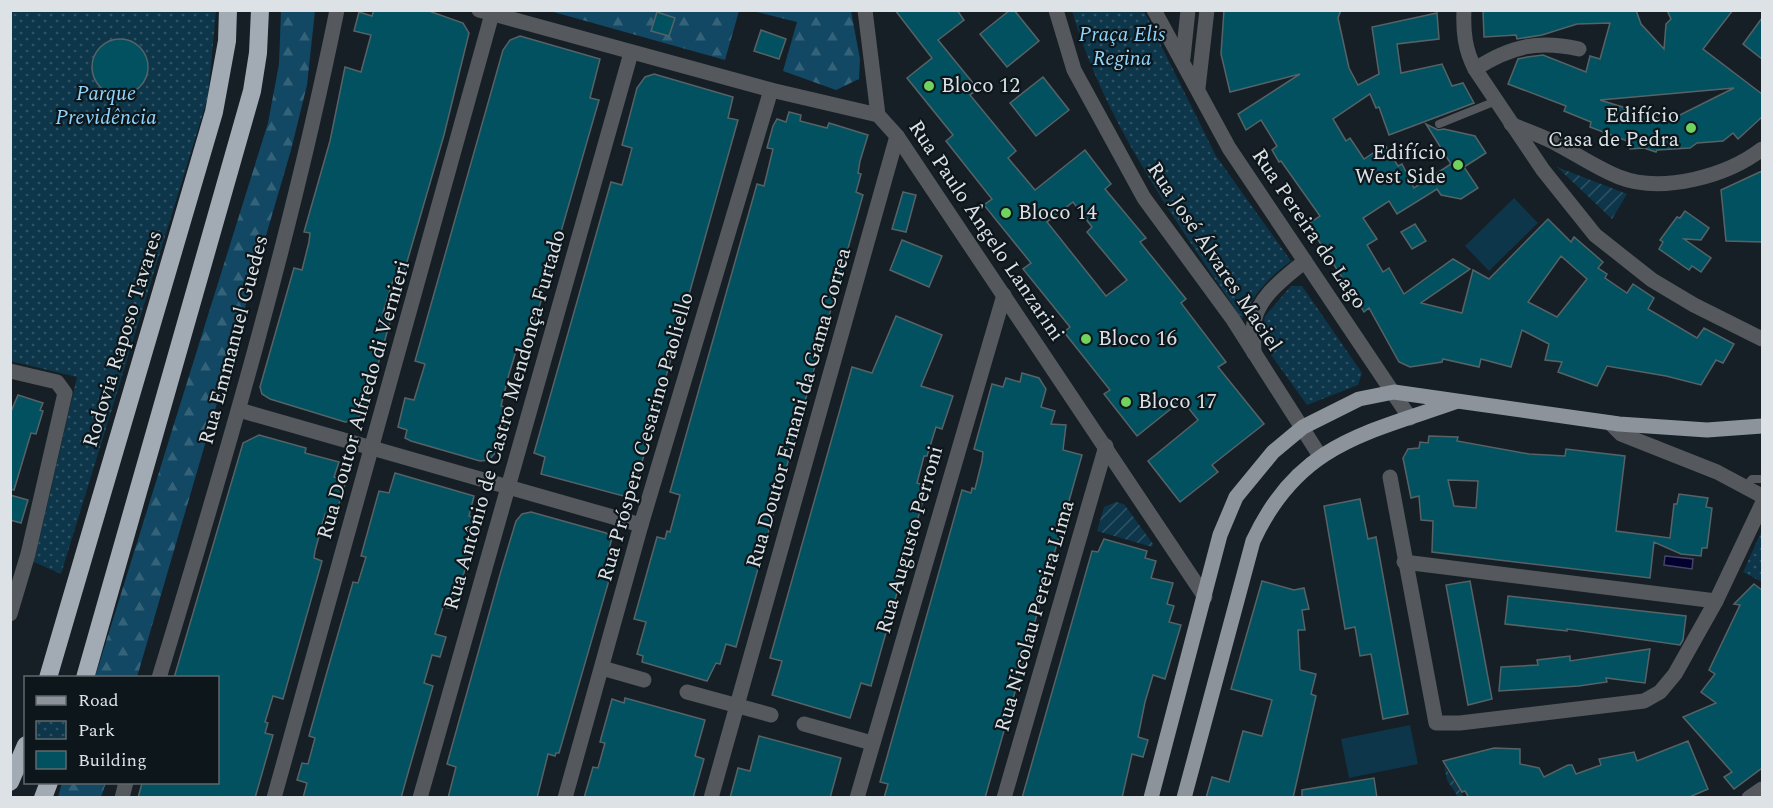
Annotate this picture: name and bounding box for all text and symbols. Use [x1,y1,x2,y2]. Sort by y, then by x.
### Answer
park label: Praça Elis Regina [1079,19,1166,75]
place label: Bloco 12 [941,70,1020,102]
park label: Parque Previdência [55,78,157,134]
marker: Bloco 12 [922,79,936,93]
place label: Edifício Casa de Pedra [1548,100,1680,156]
street label: Rua Paulo Ângelo Lanzarini [900,114,1072,348]
marker: Edifício Casa de Pedra [1684,121,1698,135]
place label: Edifício West Side [1354,137,1446,193]
street label: Rua Pereira do Lago [1243,142,1375,316]
street label: Rua José Álvares Maciel [1138,156,1290,358]
marker: Edifício West Side [1451,158,1465,172]
place label: Bloco 14 [1018,197,1097,229]
marker: Bloco 14 [999,206,1013,220]
street label: Rua Antônio de Castro Mendonça Furtado [435,226,575,614]
street label: Rodovia Raposo Tavares [75,227,171,451]
street label: Rua Emmanuel Guedes [191,232,277,448]
street label: Rua Doutor Ernani da Gama Correa [738,243,860,572]
street label: Rua Doutor Alfredo di Vernieri [309,257,419,543]
street label: Rua Próspero Cesarino Paoliello [589,288,703,586]
place label: Bloco 16 [1098,323,1177,355]
marker: Bloco 16 [1079,332,1093,346]
place label: Bloco 17 [1138,386,1217,418]
marker: Bloco 17 [1119,395,1133,409]
street label: Rua Augusto Perroni [868,442,952,638]
street label: Rua Nicolau Pereira Lima [987,496,1084,736]
legend [24,676,219,784]
text: Road [78,687,119,714]
text: Park [78,717,115,744]
text: Building [78,747,147,774]

